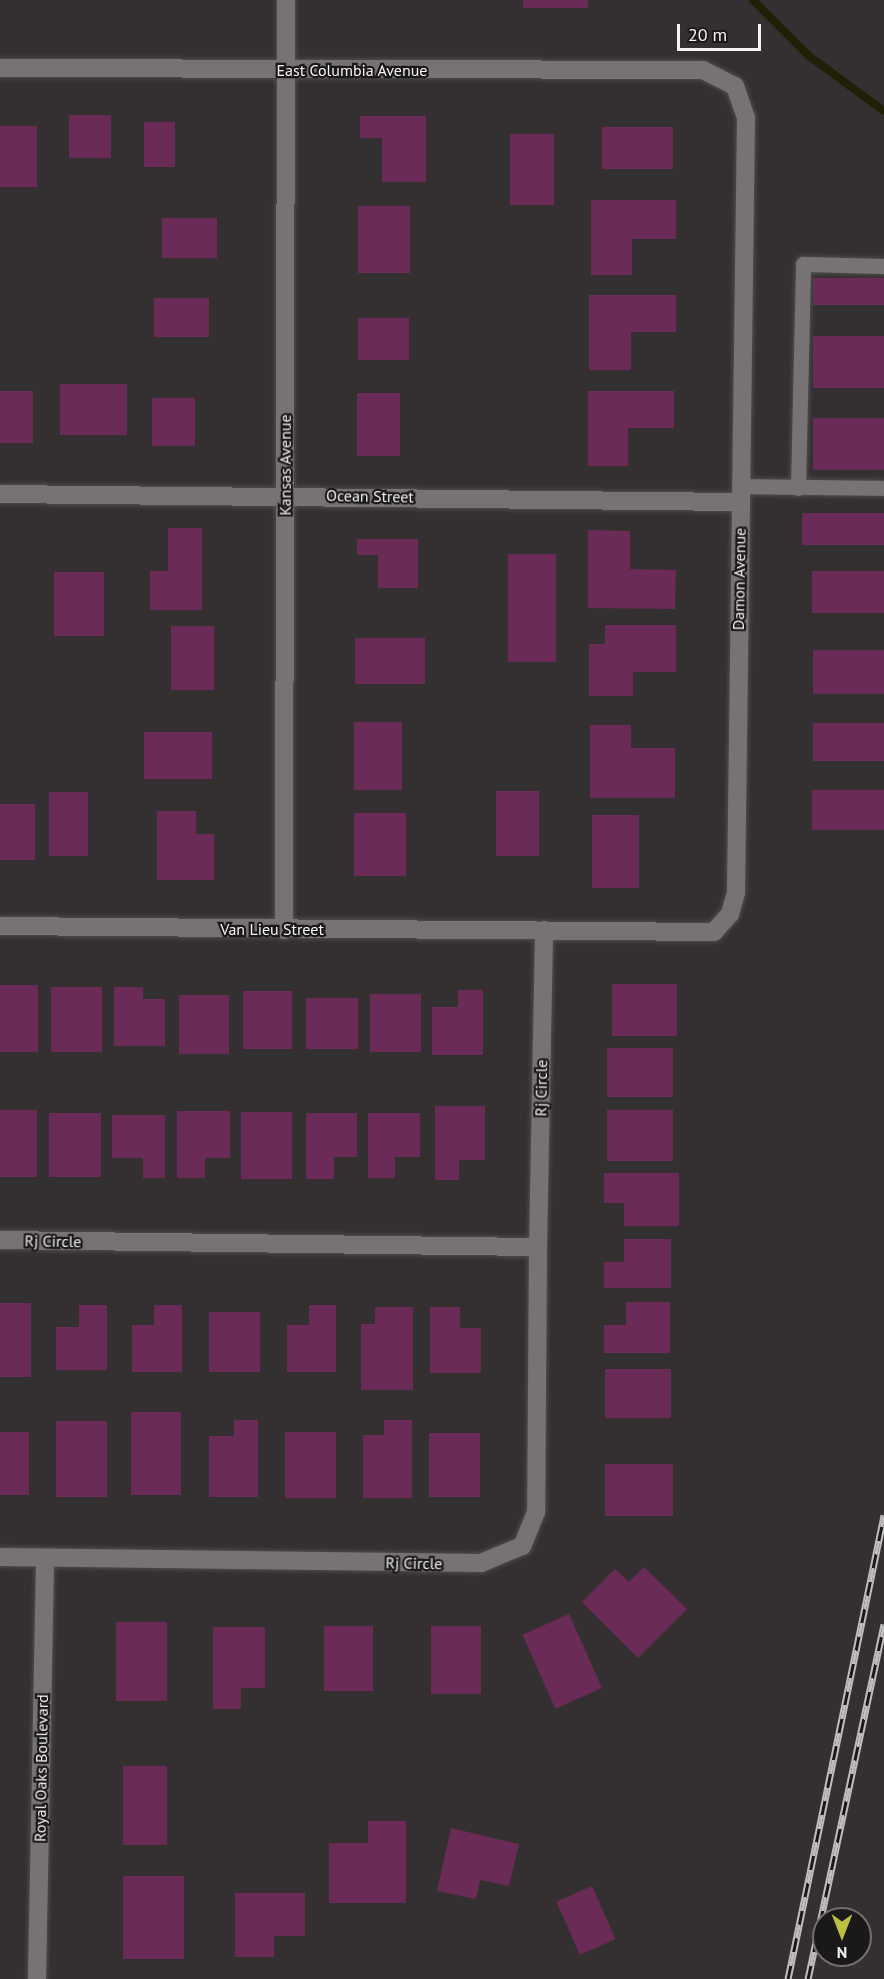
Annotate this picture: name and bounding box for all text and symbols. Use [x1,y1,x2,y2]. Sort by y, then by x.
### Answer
scale bar [680,12,764,50]
text: 20 m [688,23,727,46]
street label: East Columbia Avenue [276,60,428,80]
street label: Kansas Avenue [275,414,295,516]
street label: Ocean Street [326,486,414,506]
street label: Damon Avenue [729,527,749,631]
street label: Van Lieu Street [220,919,324,939]
street label: Rj Circle [531,1059,551,1117]
street label: Rj Circle [24,1231,82,1251]
street label: Rj Circle [385,1553,443,1573]
street label: Royal Oaks Boulevard [30,1694,52,1842]
north arrow [812,1907,872,1967]
text: N [837,1943,847,1963]

